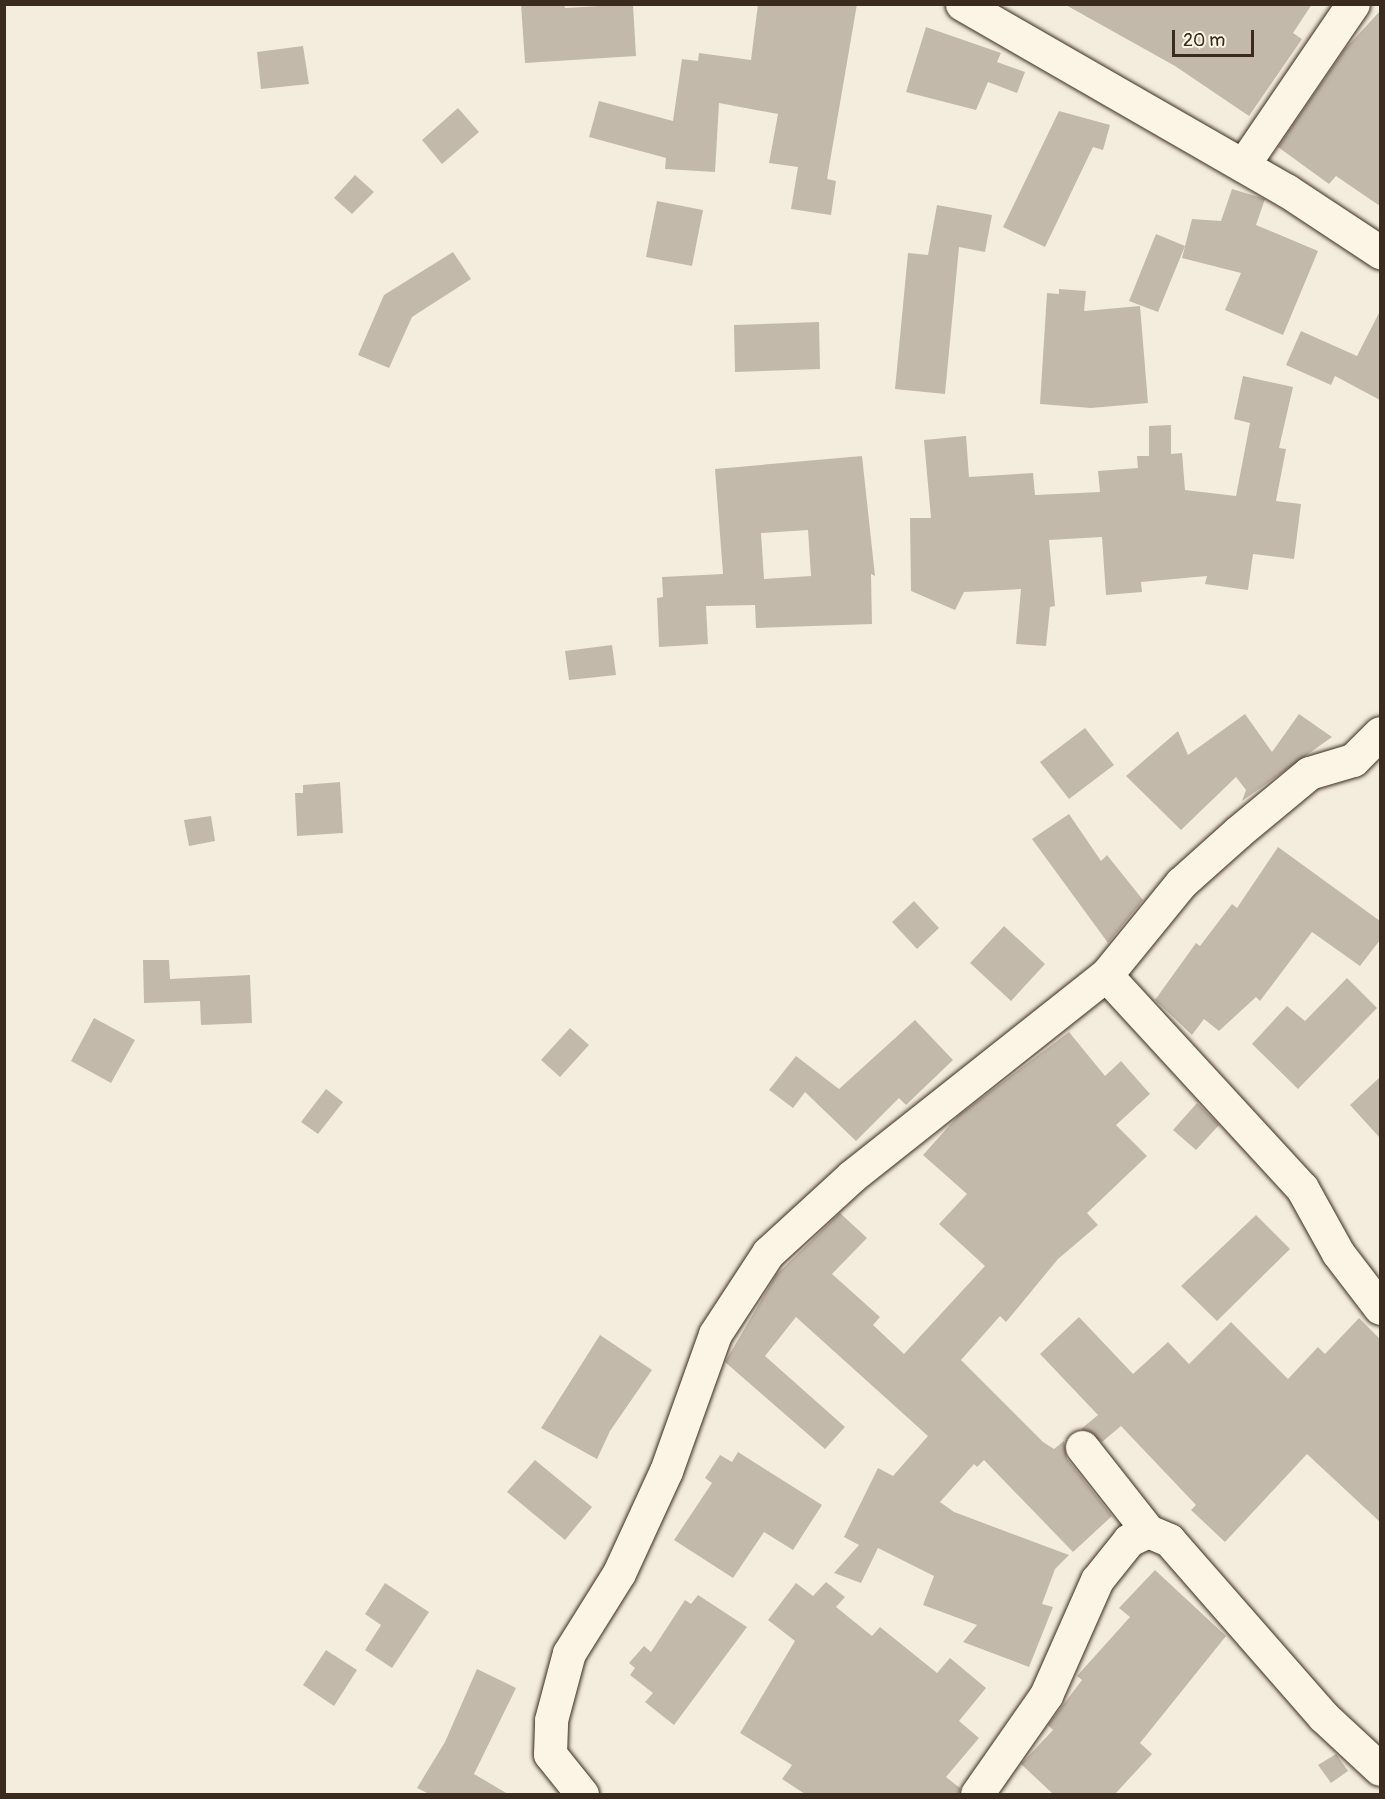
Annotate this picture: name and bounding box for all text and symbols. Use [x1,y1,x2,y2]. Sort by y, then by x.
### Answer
scale bar [1175,18,1258,56]
text: 20 m [1183,29,1225,52]

